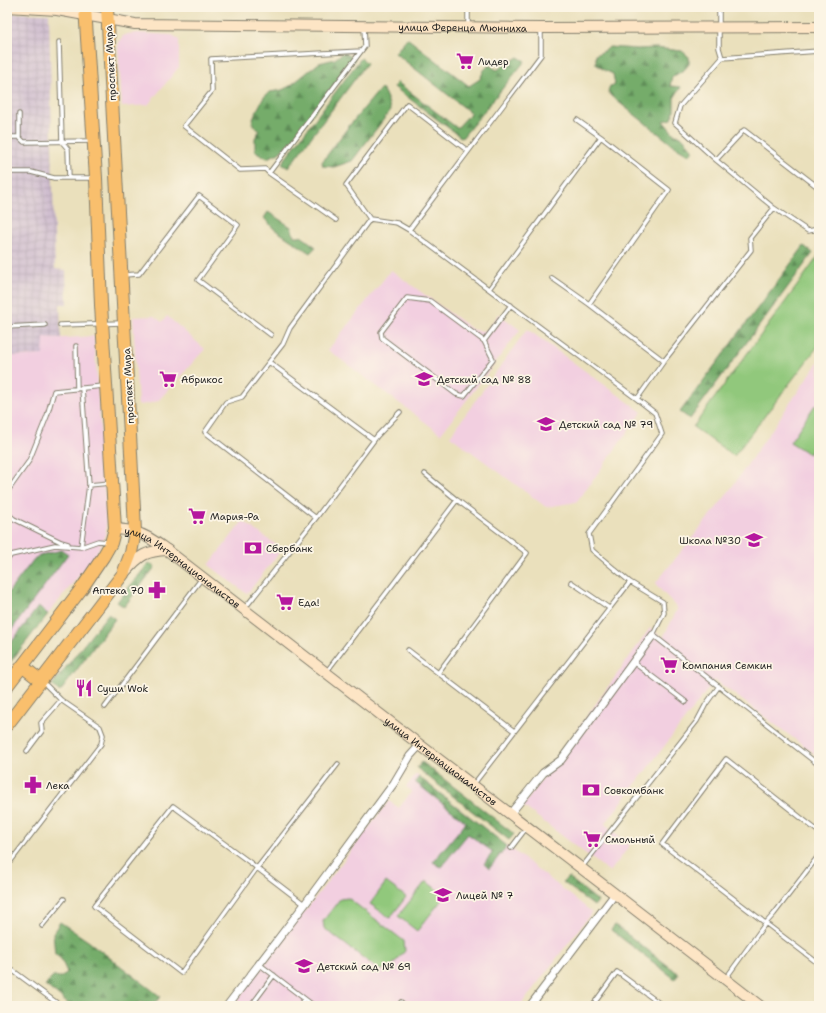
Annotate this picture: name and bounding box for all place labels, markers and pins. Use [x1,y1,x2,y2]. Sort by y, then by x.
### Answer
supermarket icon: Лидер [455,51,475,71]
place label: Лидер [478,55,509,68]
supermarket icon: Абрикос [158,369,178,389]
school or university icon: Детский сад № 88 [414,369,434,389]
place label: Абрикос [181,373,223,386]
place label: Детский сад № 88 [437,373,531,386]
school or university icon: Детский сад № 79 [536,414,556,434]
place label: Детский сад № 79 [559,418,653,431]
supermarket icon: Мария-Ра [187,506,207,526]
place label: Мария-Ра [210,510,260,523]
school or university icon: Школа №30 [744,530,764,550]
place label: Школа №30 [679,534,741,547]
bank icon: Сбербанк [243,538,263,558]
place label: Сбербанк [266,542,313,555]
pharmacy icon: Аптека 70 [147,580,167,600]
place label: Аптека 70 [92,584,144,597]
supermarket icon: Еда! [275,592,295,612]
place label: Еда! [298,596,320,609]
supermarket icon: Компания Семкин [659,655,679,675]
place label: Компания Семкин [682,659,772,672]
restaurant icon: Суши Wok [74,678,94,698]
place label: Суши Wok [97,682,148,695]
pharmacy icon: Лека [23,775,43,795]
place label: Лека [46,779,70,792]
bank icon: Совкомбанк [581,780,601,800]
place label: Совкомбанк [604,784,664,797]
supermarket icon: Смольный [582,829,602,849]
place label: Смольный [605,833,655,846]
school or university icon: Лицей № 7 [433,885,453,905]
place label: Лицей № 7 [456,889,513,902]
school or university icon: Детский сад № 69 [294,956,314,976]
place label: Детский сад № 69 [317,960,411,973]

